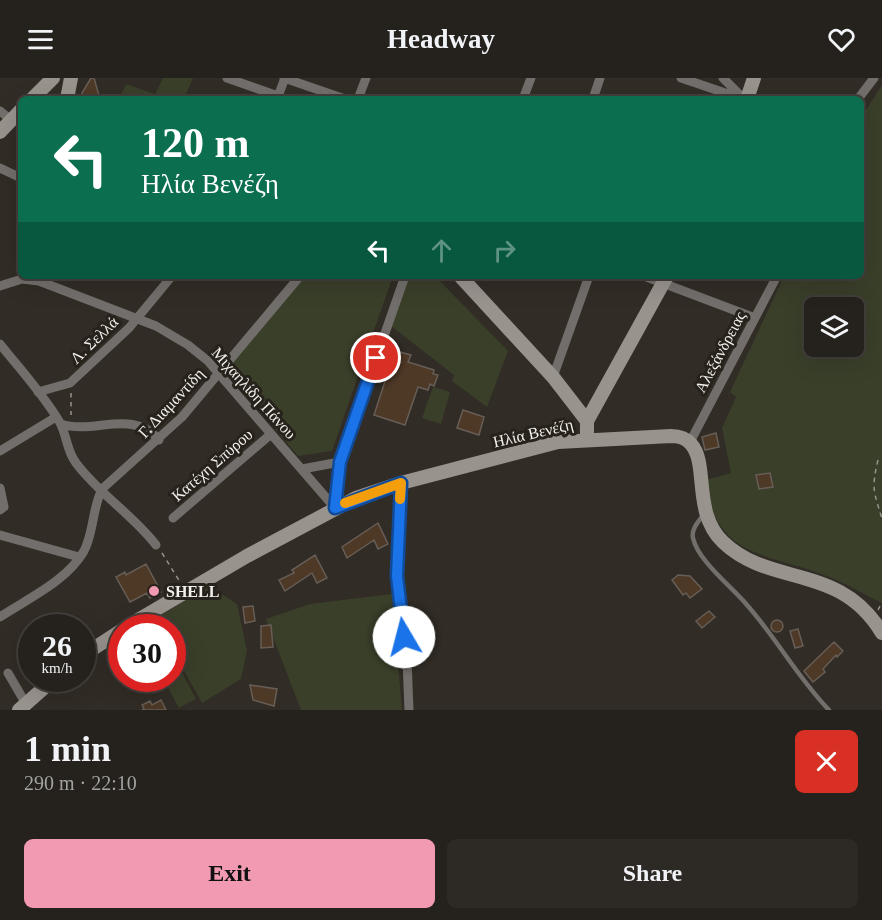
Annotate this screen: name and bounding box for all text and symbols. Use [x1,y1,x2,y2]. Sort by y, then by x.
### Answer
icon: menu [24,23,57,56]
icon: heart [825,23,858,56]
text: Headway [387,24,495,54]
icon: left [42,120,120,198]
text: 120 m [141,120,250,166]
text: Ηλία Βενέζη [141,169,279,199]
icon: left [362,234,395,267]
icon: ahead [425,234,458,267]
icon: right [488,234,521,267]
map controls [804,297,864,357]
button: layers [804,297,864,357]
street label: Αλεξάνδρειας [691,308,750,396]
street label: Λ. Σελλά [67,313,122,367]
pin [350,332,401,383]
icon: arrive [359,341,392,374]
street label: Μιχαηλίδη Πάνου [208,344,300,443]
street label: Γ. Διαμαντίδη [135,365,208,442]
street label: Ηλία Βενέζη [491,416,575,451]
street label: Κατέχη Σπύρου [168,425,256,505]
place label: SHELL [166,583,219,600]
marker: SHELL [147,584,161,598]
position arrow [372,605,436,669]
speed limit sign: 30 [108,614,186,692]
text: 26 [42,629,72,662]
text: km/h [42,660,72,676]
text: 1 min [24,729,111,769]
button: close [795,730,858,793]
text: 290 m · 22:10 [24,772,137,794]
button: Exit [24,839,435,908]
button: Share [447,839,858,908]

